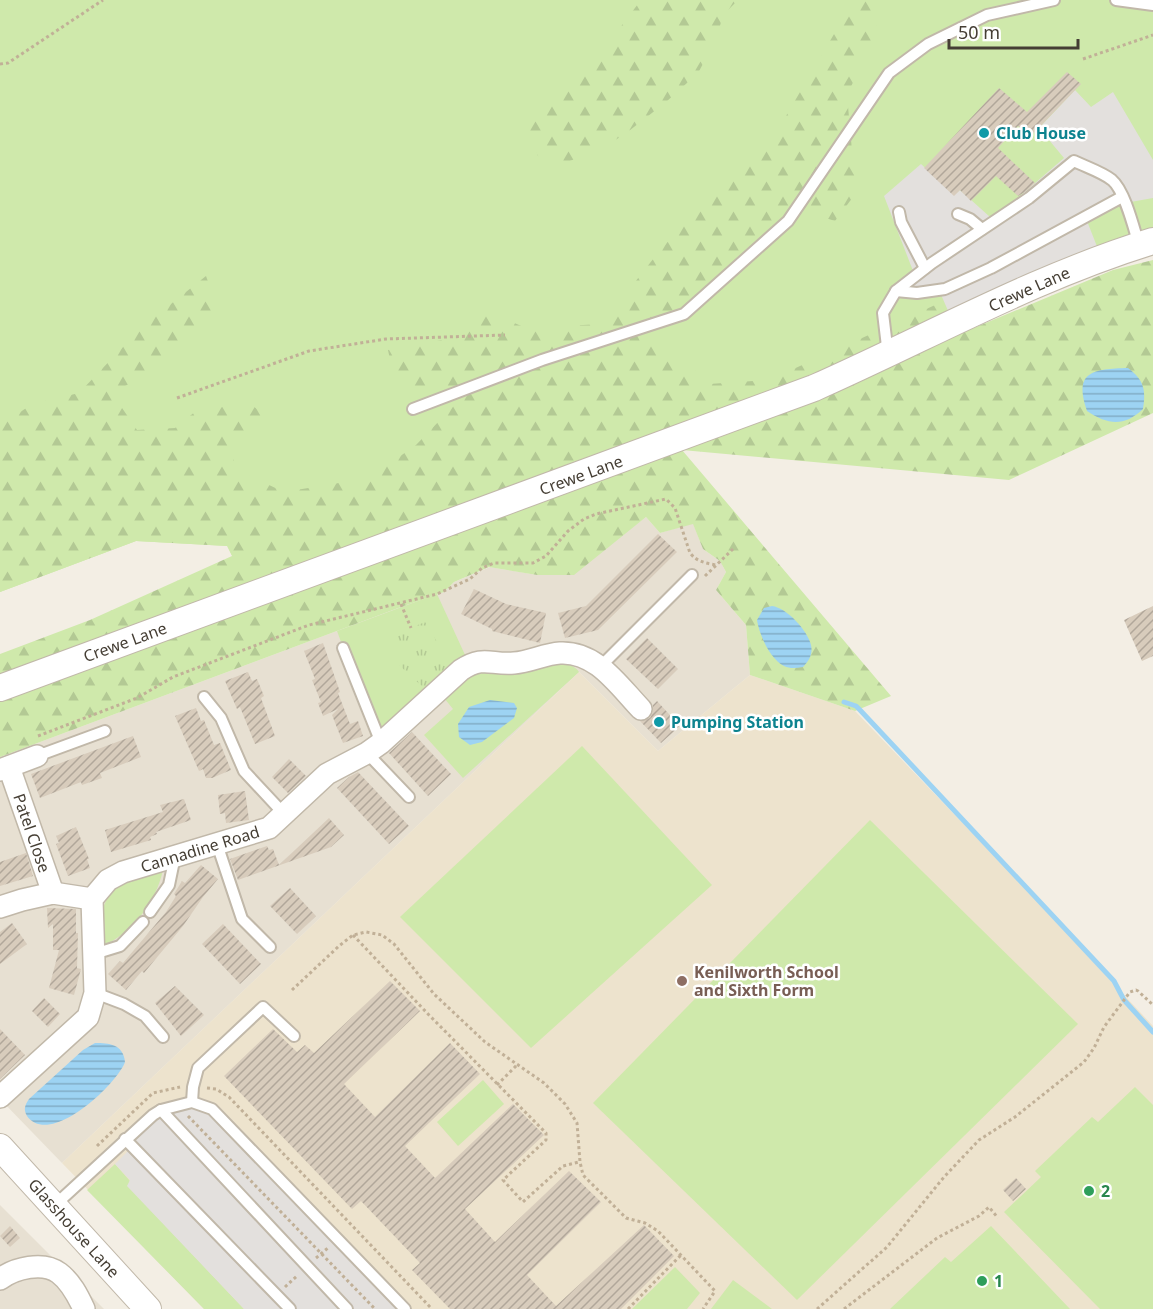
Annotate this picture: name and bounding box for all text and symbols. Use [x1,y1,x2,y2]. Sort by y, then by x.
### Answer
scale bar [949,12,1078,50]
text: 50 m [958,20,1000,44]
place label: Club House [996,122,1086,144]
marker: Club House [977,126,991,140]
street label: Crewe Lane [985,261,1073,317]
street label: Crewe Lane [536,450,626,500]
street label: Crewe Lane [80,617,170,667]
place label: Pumping Station [671,711,804,733]
marker: Pumping Station [652,715,666,729]
street label: Patel Close [8,790,56,876]
street label: Cannadine Road [138,820,262,878]
place label: Kenilworth School and Sixth Form [694,961,839,1001]
marker: Kenilworth School and Sixth Form [675,974,689,988]
street label: Glasshouse Lane [23,1174,125,1282]
place label: 2 [1101,1180,1110,1202]
marker: 2 [1082,1184,1096,1198]
place label: 1 [994,1270,1003,1292]
marker: 1 [975,1274,989,1288]

